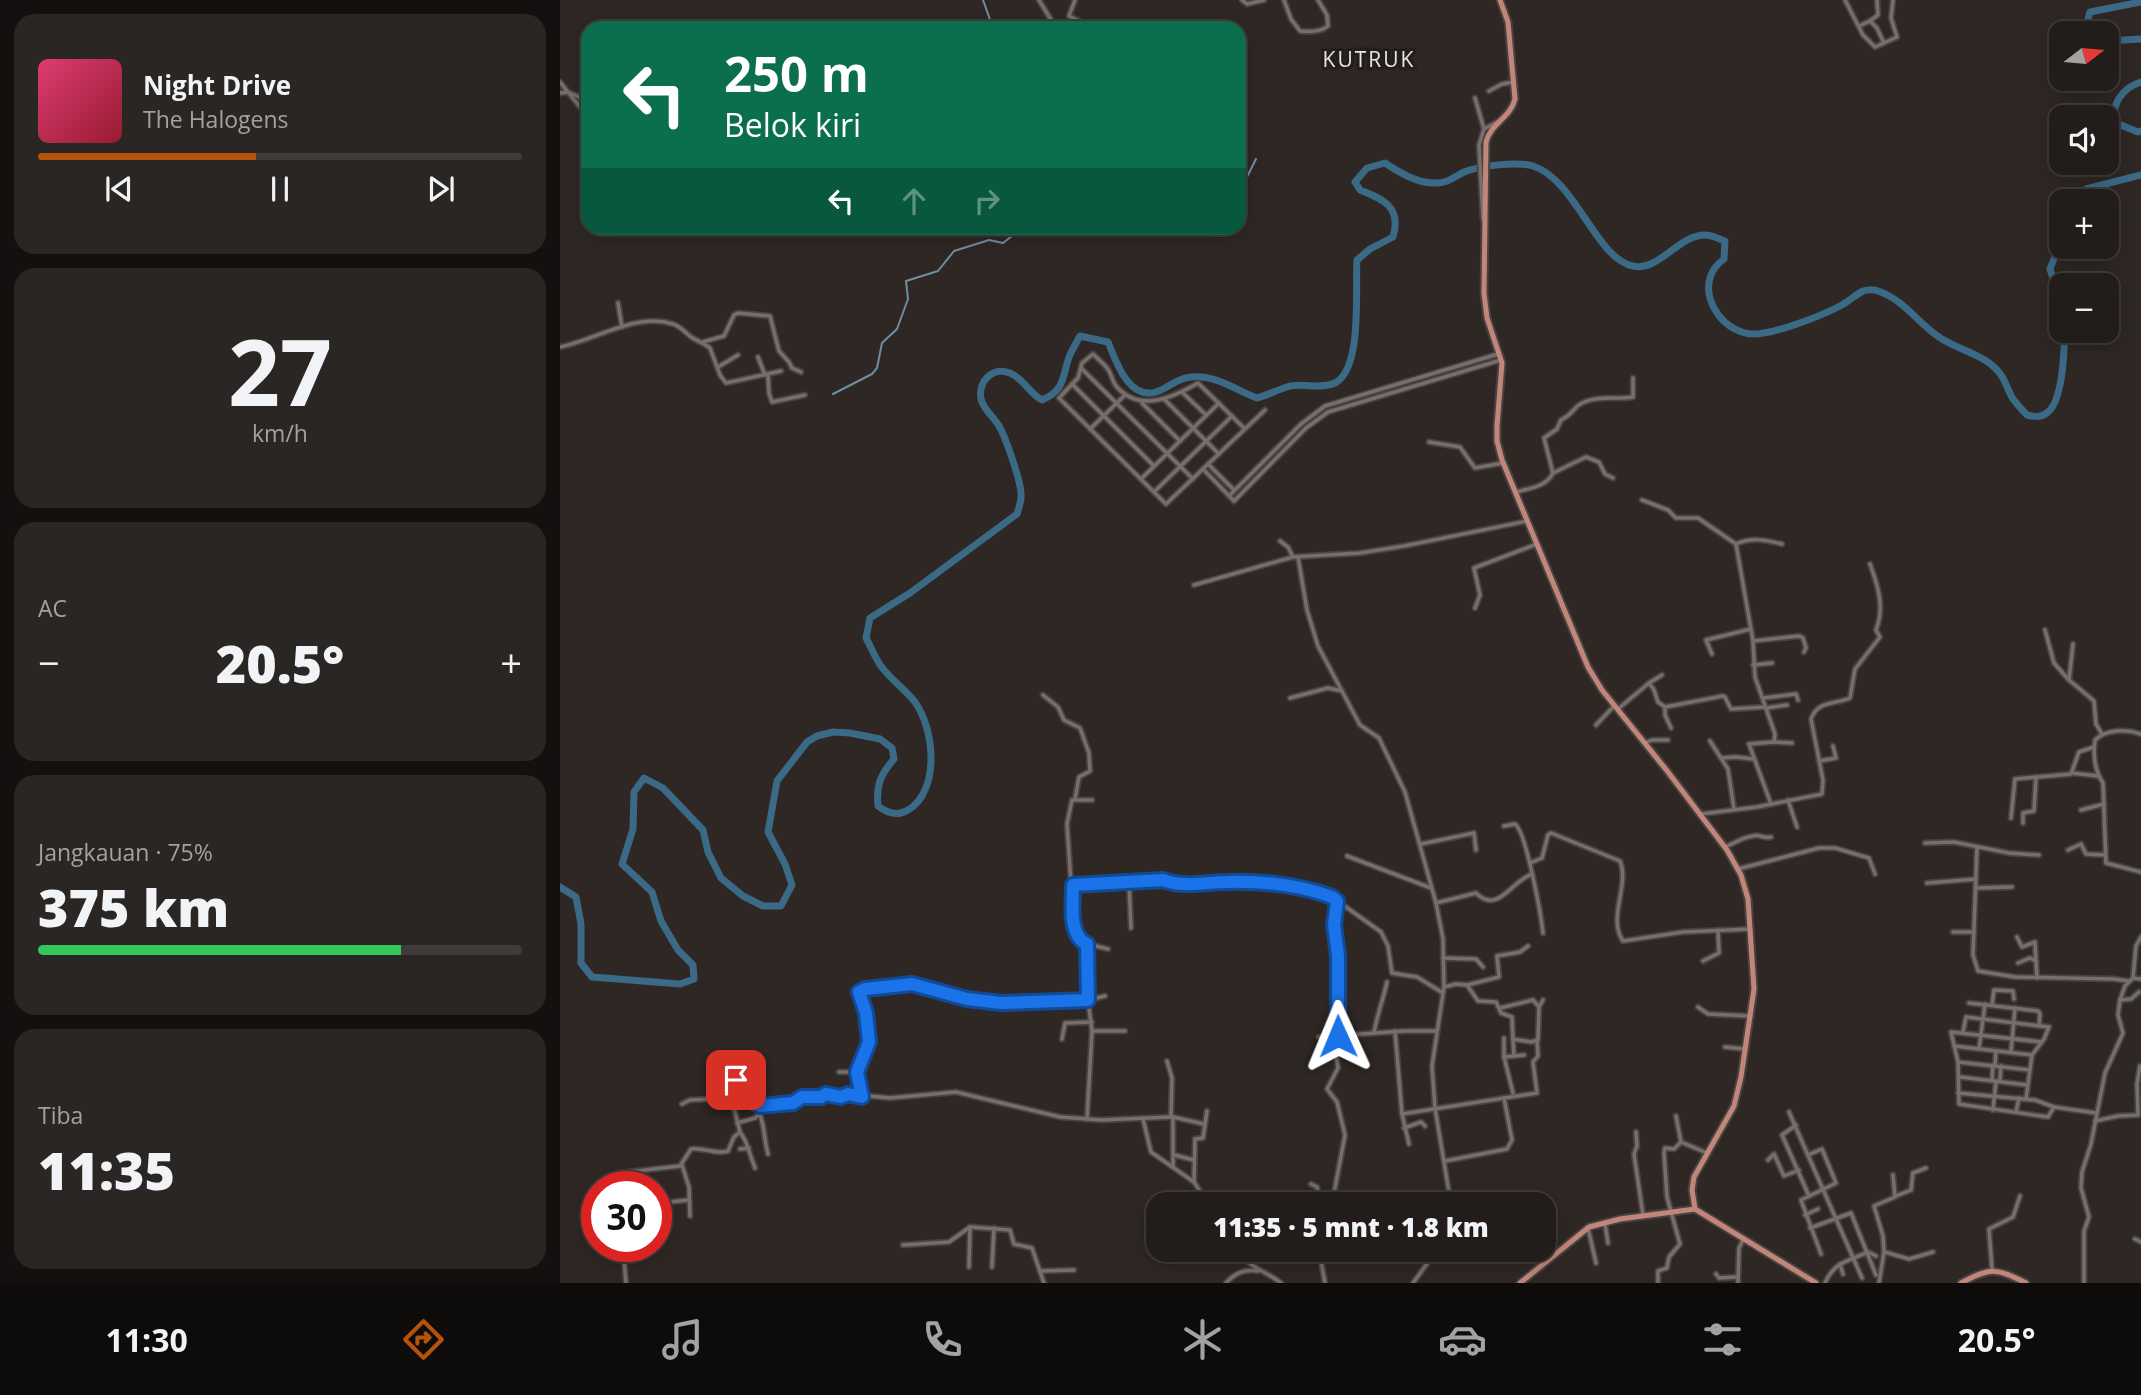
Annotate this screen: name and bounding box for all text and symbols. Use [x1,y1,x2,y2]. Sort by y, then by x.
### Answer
north arrow [2049,21,2119,91]
map controls [2049,21,2119,343]
text: 250 m [724,40,869,106]
district label: KUTRUK [1323,45,1415,73]
icon: left [609,49,700,140]
text: Night Drive [143,67,291,103]
text: The Halogens [143,103,289,135]
text: Belok kiri [724,103,861,146]
button: sound [2049,105,2119,175]
icon: previous [100,170,138,208]
icon: pause [261,170,299,208]
icon: next [422,170,460,208]
icon: left [822,182,860,220]
icon: ahead [895,182,933,220]
icon: right [968,182,1006,220]
button: + [2049,189,2119,259]
button: − [2049,273,2119,343]
text: 27 [228,309,332,433]
text: km/h [252,417,308,449]
text: AC [38,592,67,624]
text: 20.5° [216,627,344,698]
text: − [38,636,60,688]
text: + [500,636,522,688]
text: Jangkauan · 75% [38,836,213,868]
text: 375 km [38,871,229,942]
position arrow [1301,999,1375,1073]
pin [706,1050,766,1110]
icon: arrive [717,1061,755,1099]
text: Tiba [38,1099,83,1131]
text: 11:35 [38,1134,175,1205]
speed limit sign: 30 [581,1171,672,1262]
text: 11:35 · 5 mnt · 1.8 km [1213,1209,1489,1245]
icon: directions [399,1315,448,1364]
icon: music [658,1315,707,1364]
icon: phone [918,1315,967,1364]
icon: climate [1178,1315,1227,1364]
icon: car [1438,1315,1487,1364]
icon: filters [1698,1315,1747,1364]
text: 11:30 [105,1318,188,1361]
text: 20.5° [1958,1318,2035,1361]

